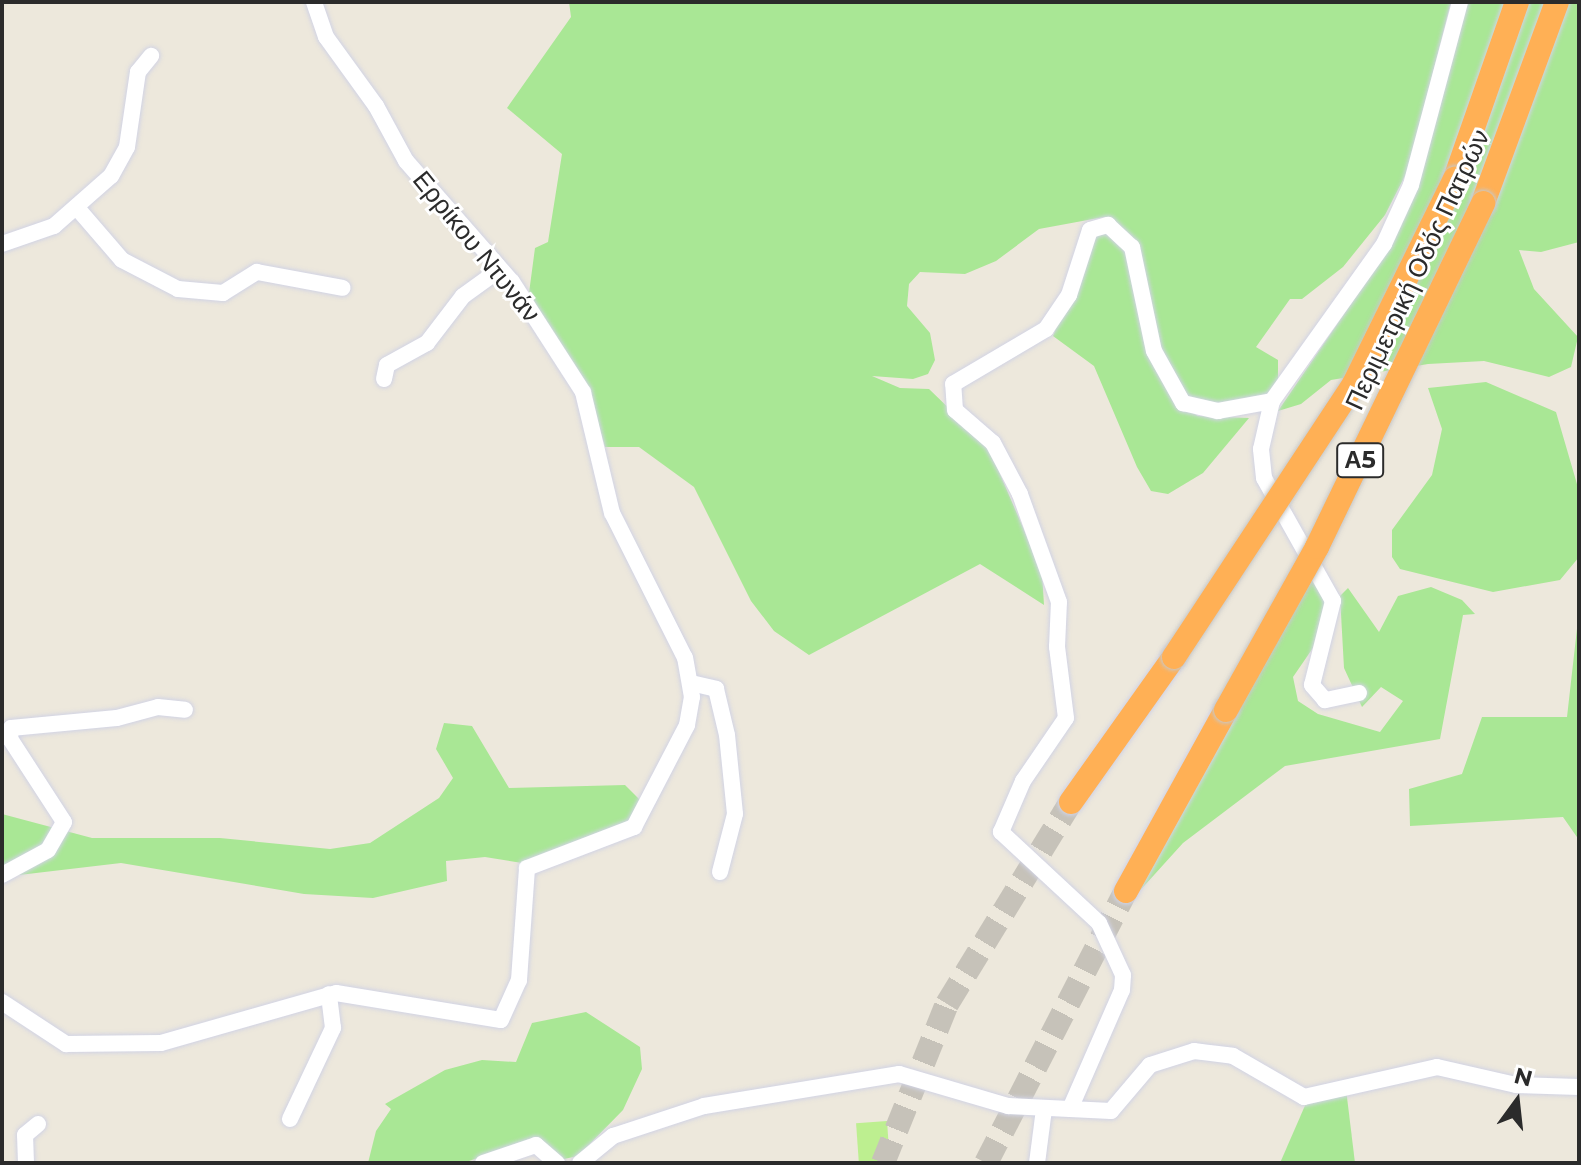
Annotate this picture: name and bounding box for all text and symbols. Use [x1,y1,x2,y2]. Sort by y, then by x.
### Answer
street label: Περιμετρική Οδός Πατρών [1339,125,1497,415]
street label: Ερρίκου Ντυνάν [406,165,546,329]
road number: Α5 [1336,440,1384,480]
north arrow [1477,1061,1557,1141]
text: N [1511,1062,1535,1093]

